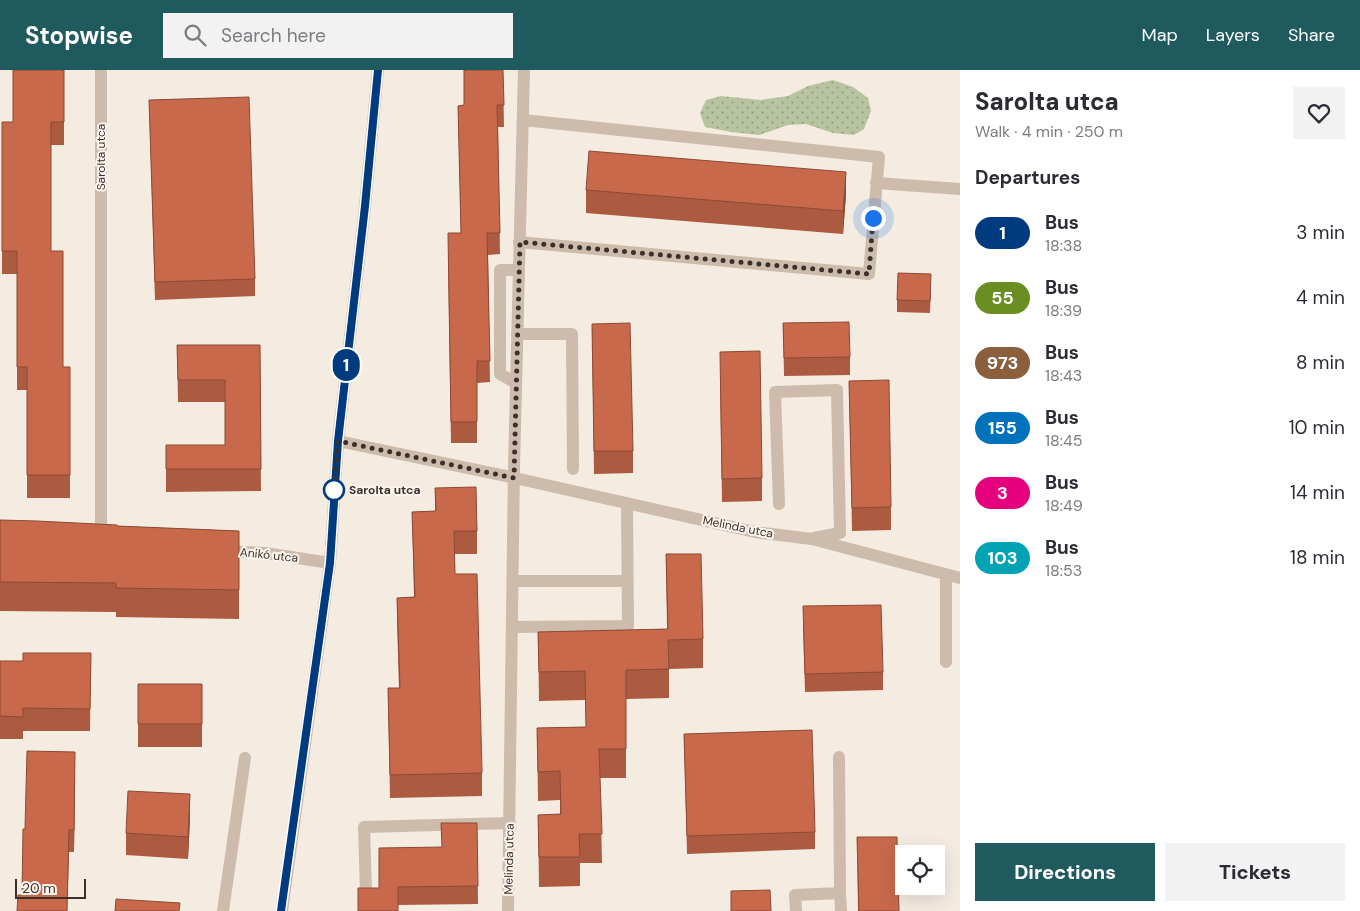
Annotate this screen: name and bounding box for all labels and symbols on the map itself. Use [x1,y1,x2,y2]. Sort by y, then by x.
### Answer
street label: Sarolta utca [93,124,109,190]
your location [861,206,886,231]
line badge: 1 [330,349,362,381]
marker: Sarolta utca [323,479,345,501]
place label: Sarolta utca [349,482,420,498]
street label: Melinda utca [701,512,775,542]
street label: Anikó utca [239,544,299,566]
street label: Melinda utca [500,823,518,895]
scale bar [15,876,86,899]

